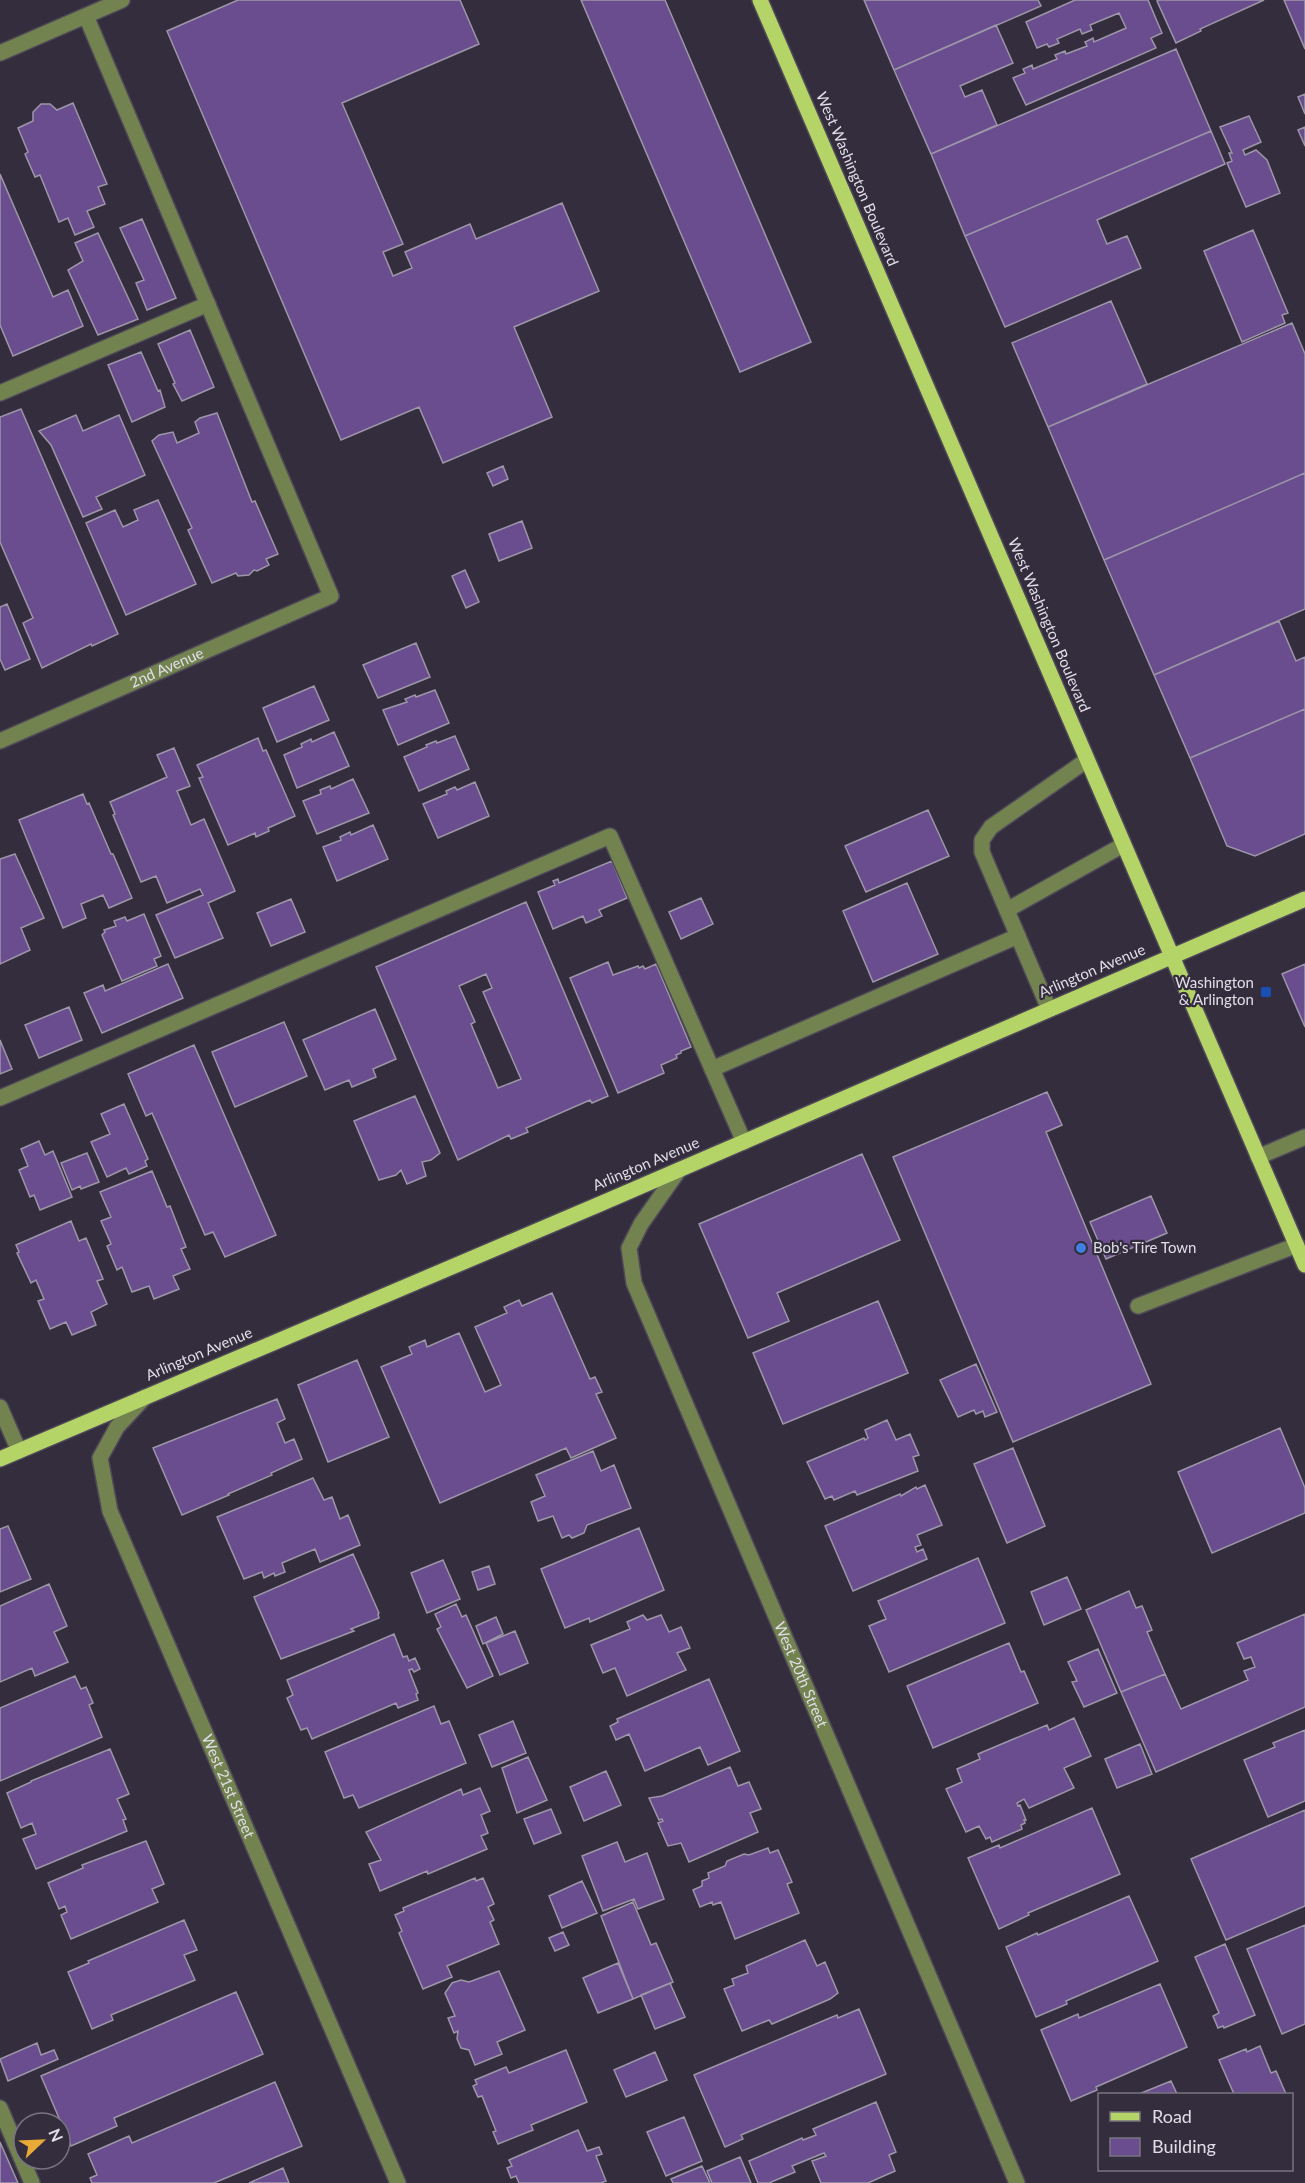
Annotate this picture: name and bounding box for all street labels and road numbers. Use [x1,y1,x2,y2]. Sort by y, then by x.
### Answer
street label: West Washington Boulevard [813,89,903,268]
street label: West Washington Boulevard [1005,535,1095,714]
street label: 2nd Avenue [127,643,206,691]
street label: Arlington Avenue [1036,939,1148,1001]
street label: Arlington Avenue [590,1132,702,1194]
street label: Arlington Avenue [143,1322,255,1384]
street label: West 20th Street [771,1619,832,1730]
street label: West 21st Street [199,1731,259,1841]

